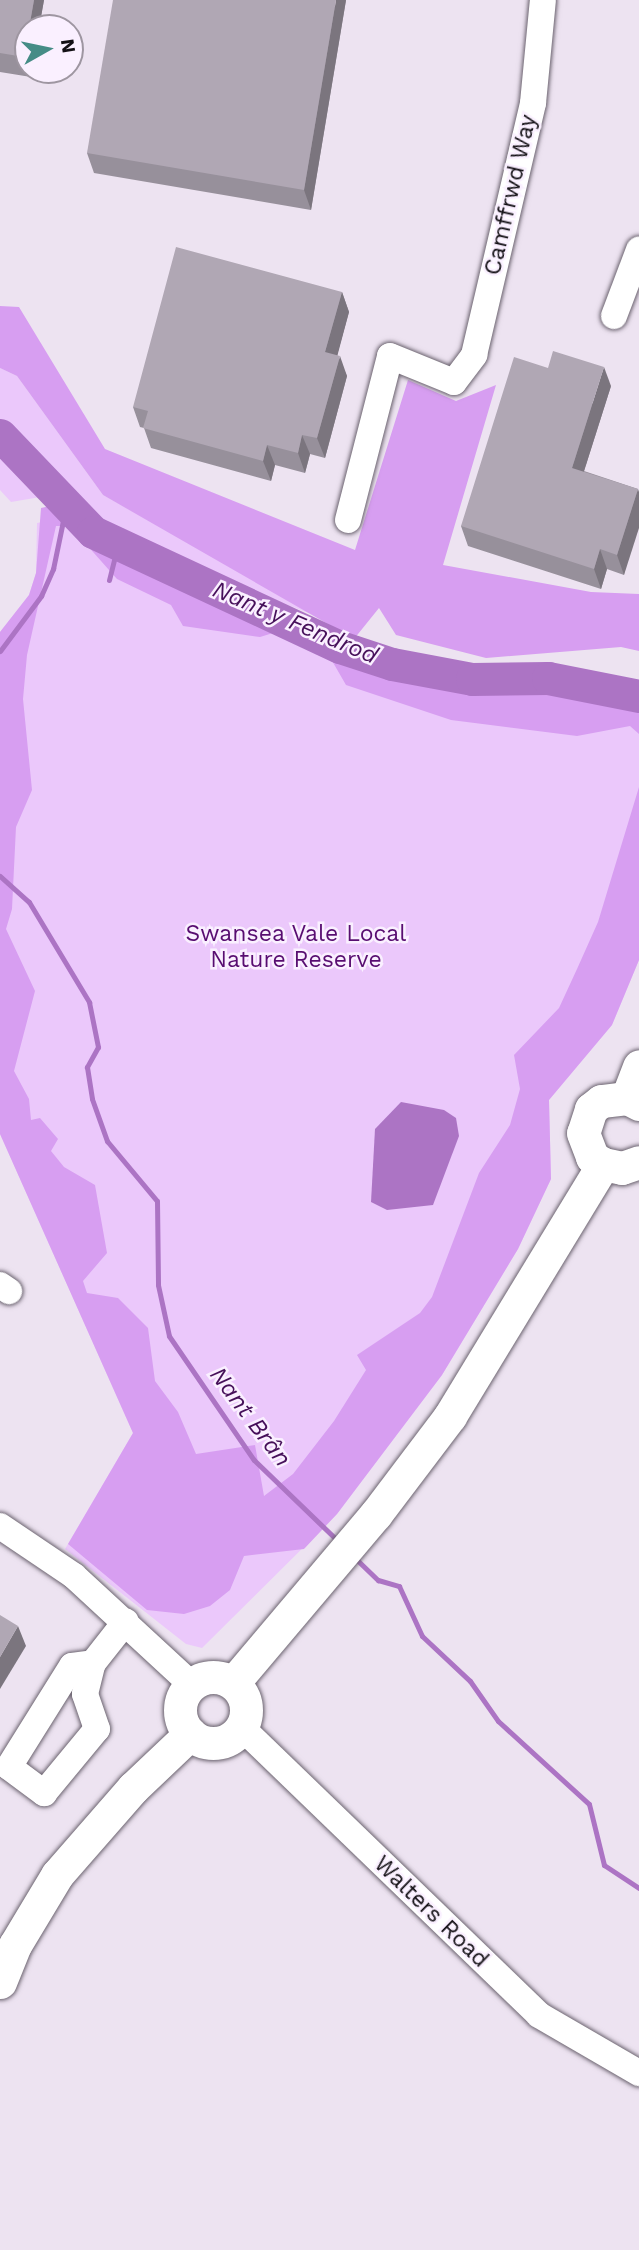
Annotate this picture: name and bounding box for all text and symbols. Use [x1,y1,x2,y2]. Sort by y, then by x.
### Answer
north arrow [14,14,84,84]
text: N [56,37,81,55]
street label: Camffrwd Way [479,112,543,278]
water label: Nant y Fendrod [208,575,382,671]
park label: Swansea Vale Local Nature Reserve [185,920,407,974]
water label: Nant Brân [203,1361,297,1473]
street label: Walters Road [368,1850,494,1974]

